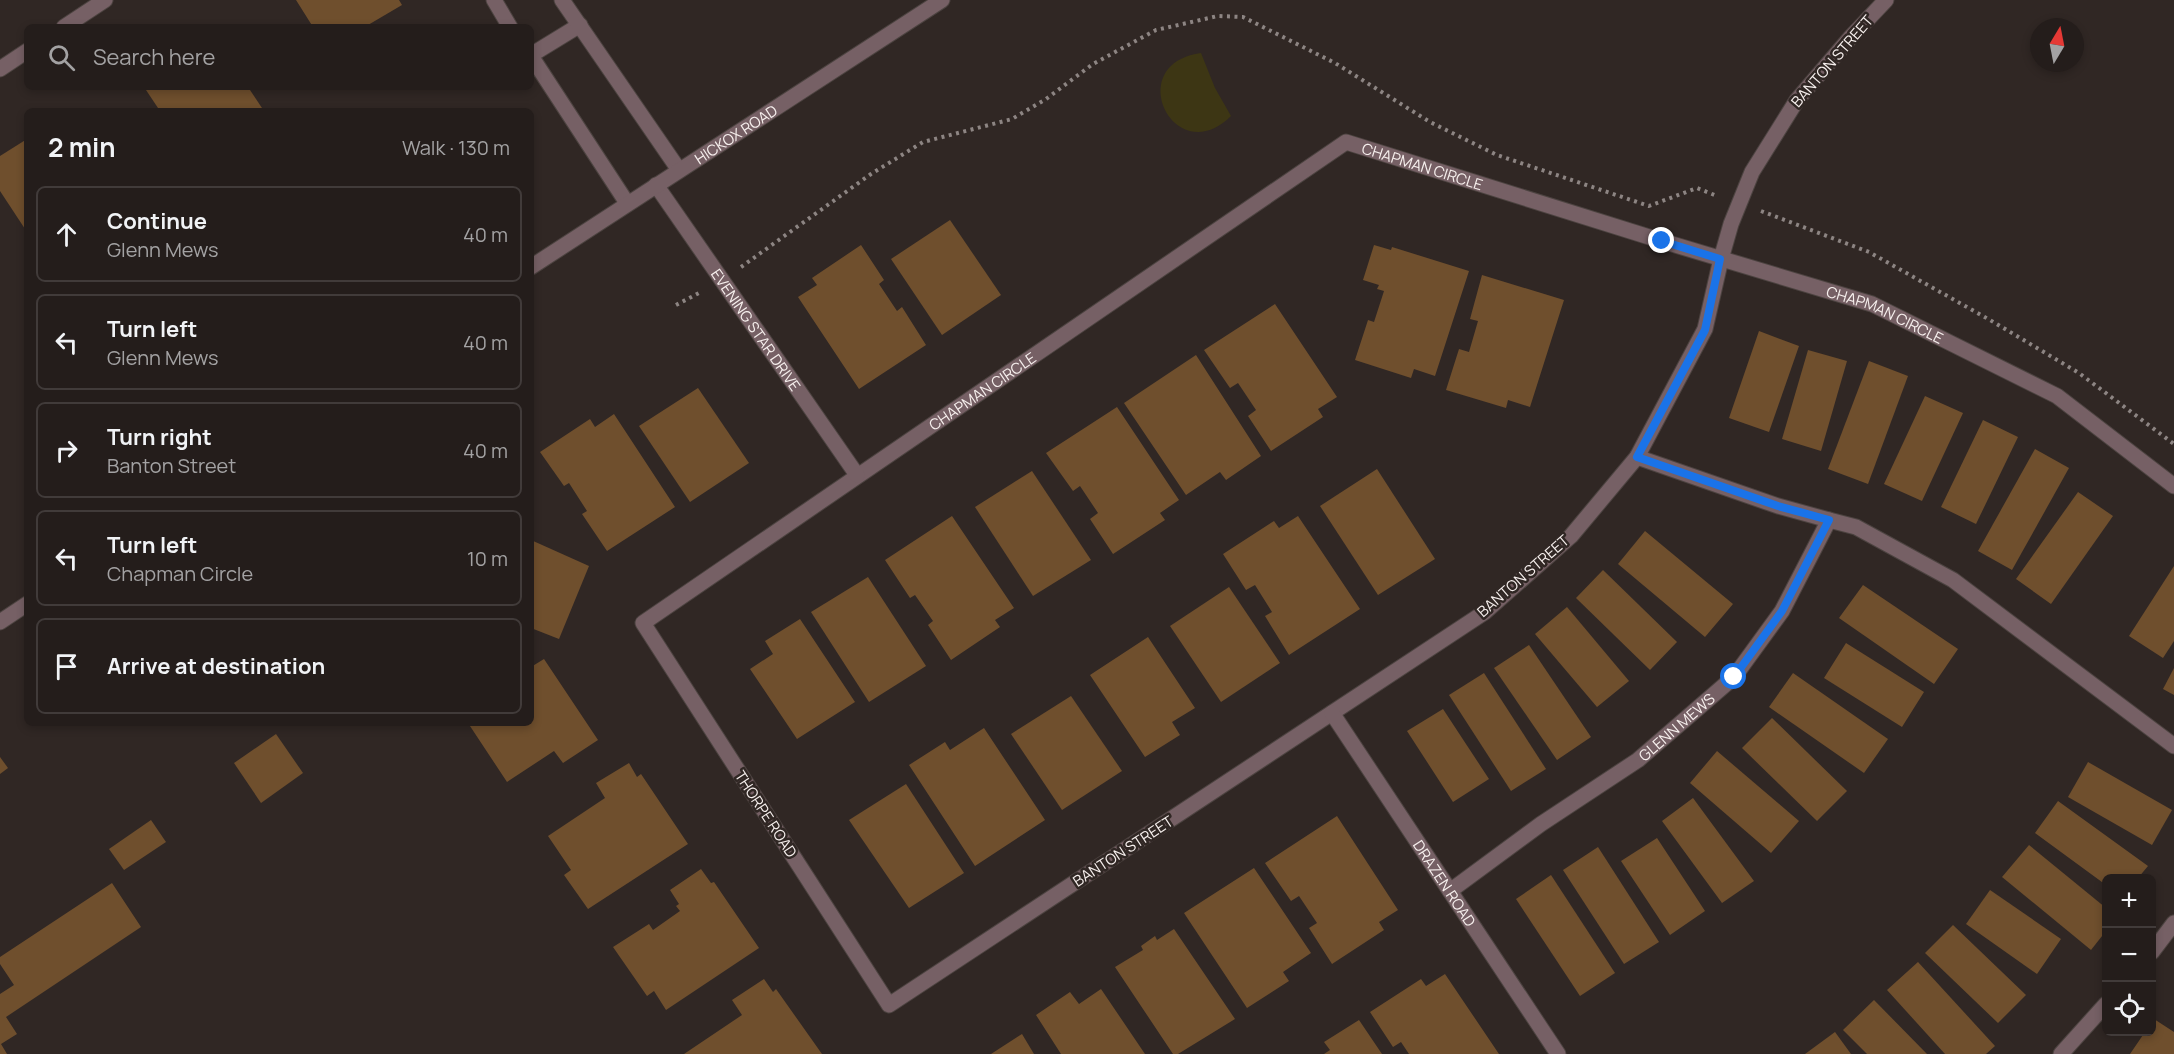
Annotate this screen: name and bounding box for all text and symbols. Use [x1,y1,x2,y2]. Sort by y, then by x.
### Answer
street label: BANTON STREET [1786,10,1878,112]
north arrow [2030,18,2084,72]
search box [24,24,534,90]
icon: search [45,41,78,74]
text: Search here [93,42,215,72]
street label: HICKOX ROAD [690,99,781,169]
text: 2 min [48,129,116,165]
text: Walk · 130 m [402,134,510,161]
street label: CHAPMAN CIRCLE [1359,137,1486,195]
text: Continue [107,206,207,236]
icon: ahead [50,218,83,251]
text: 40 m [463,221,508,248]
route end [1648,227,1674,253]
text: Glenn Mews [107,236,218,263]
street label: EVENING STAR DRIVE [706,264,806,395]
street label: CHAPMAN CIRCLE [1824,280,1947,348]
text: Turn left [107,314,197,344]
icon: left [50,326,83,359]
text: 40 m [463,329,508,356]
text: Glenn Mews [107,344,218,371]
street label: CHAPMAN CIRCLE [924,347,1040,435]
text: Turn right [107,422,212,452]
icon: right [50,434,83,467]
text: 40 m [463,437,508,464]
text: Banton Street [107,452,236,479]
text: Turn left [107,530,197,560]
street label: BANTON STREET [1472,530,1574,622]
icon: left [50,542,83,575]
text: 10 m [467,545,508,572]
text: Chapman Circle [107,560,253,587]
icon: arrive [50,650,83,683]
text: Arrive at destination [107,651,325,681]
route start [1720,663,1746,689]
street label: GLENN MEWS [1634,688,1719,766]
street label: THORPE ROAD [730,766,802,862]
street label: BANTON STREET [1069,811,1177,891]
street label: DRAZEN ROAD [1408,836,1481,930]
map controls [2102,874,2156,1036]
button: + [2102,874,2156,928]
button: − [2102,928,2156,982]
button: locate [2102,982,2156,1036]

